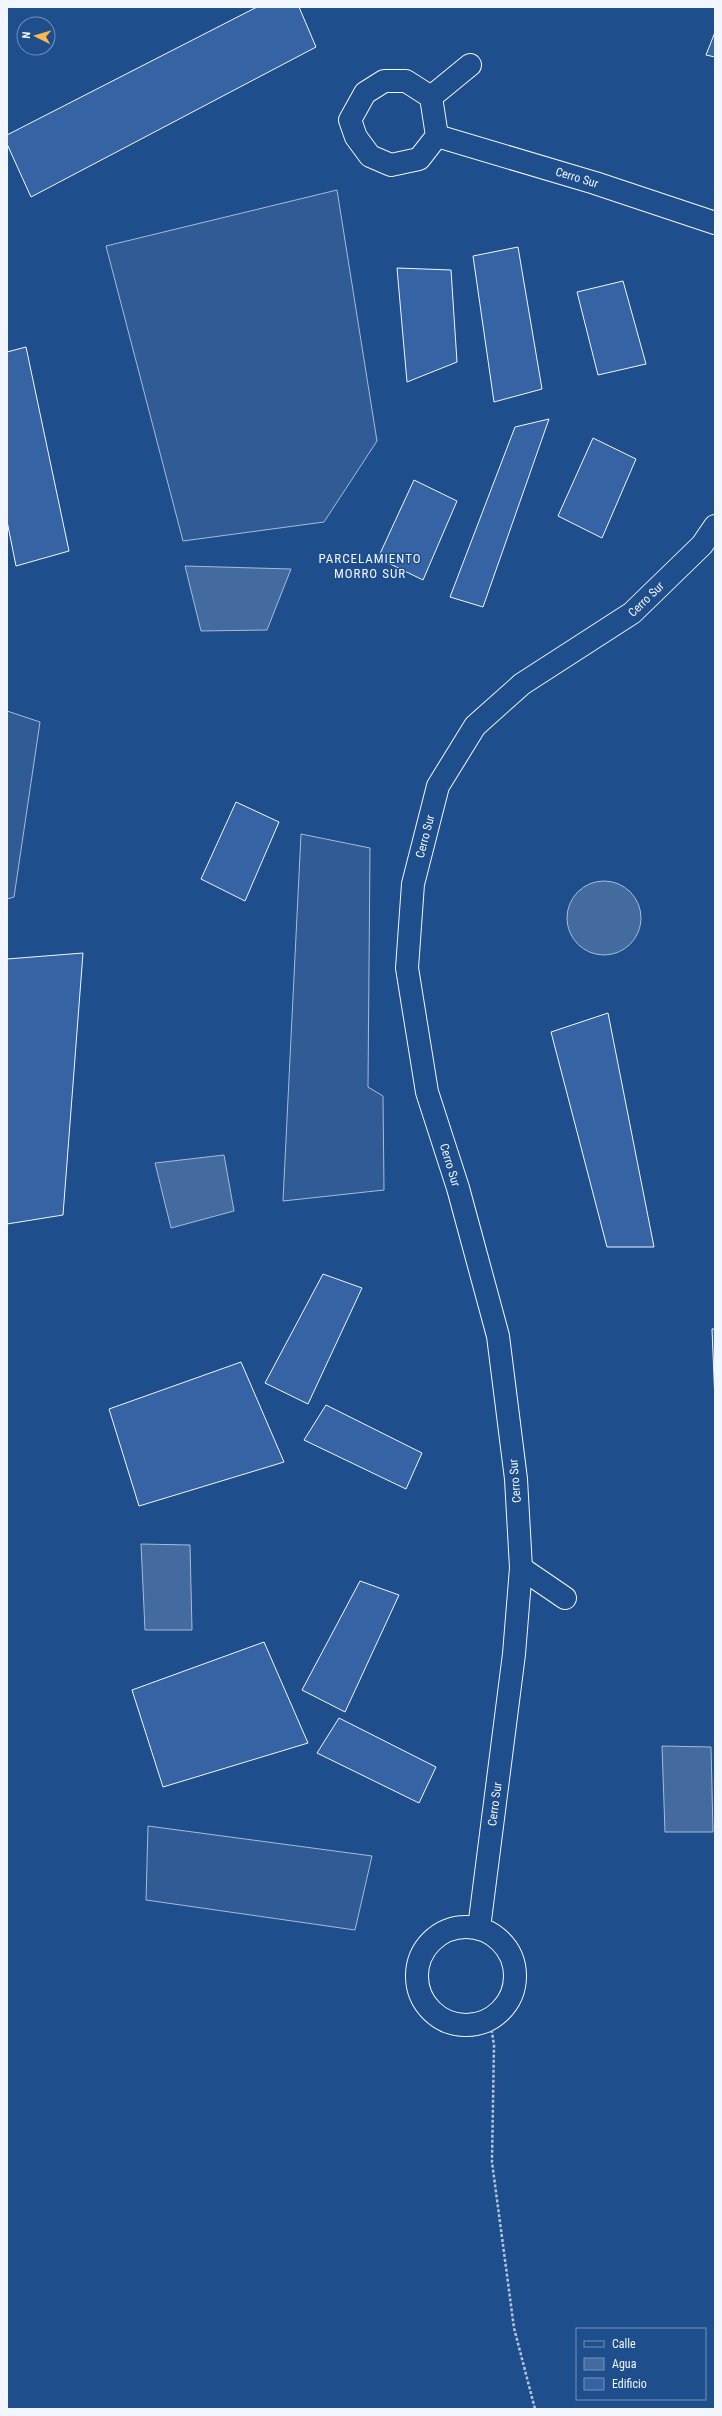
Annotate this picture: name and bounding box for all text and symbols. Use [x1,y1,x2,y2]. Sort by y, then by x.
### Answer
north arrow [16,16,56,56]
text: N [20,31,33,39]
street label: Cerro Sur [554,165,601,191]
district label: PARCELAMIENTO MORRO SUR [318,551,422,581]
street label: Cerro Sur [625,579,667,620]
street label: Cerro Sur [413,813,437,859]
street label: Cerro Sur [437,1142,463,1188]
street label: Cerro Sur [506,1458,524,1504]
street label: Cerro Sur [485,1781,505,1827]
legend [576,2328,706,2400]
text: Calle [612,2337,636,2351]
text: Agua [612,2357,637,2371]
text: Edificio [612,2377,647,2391]

